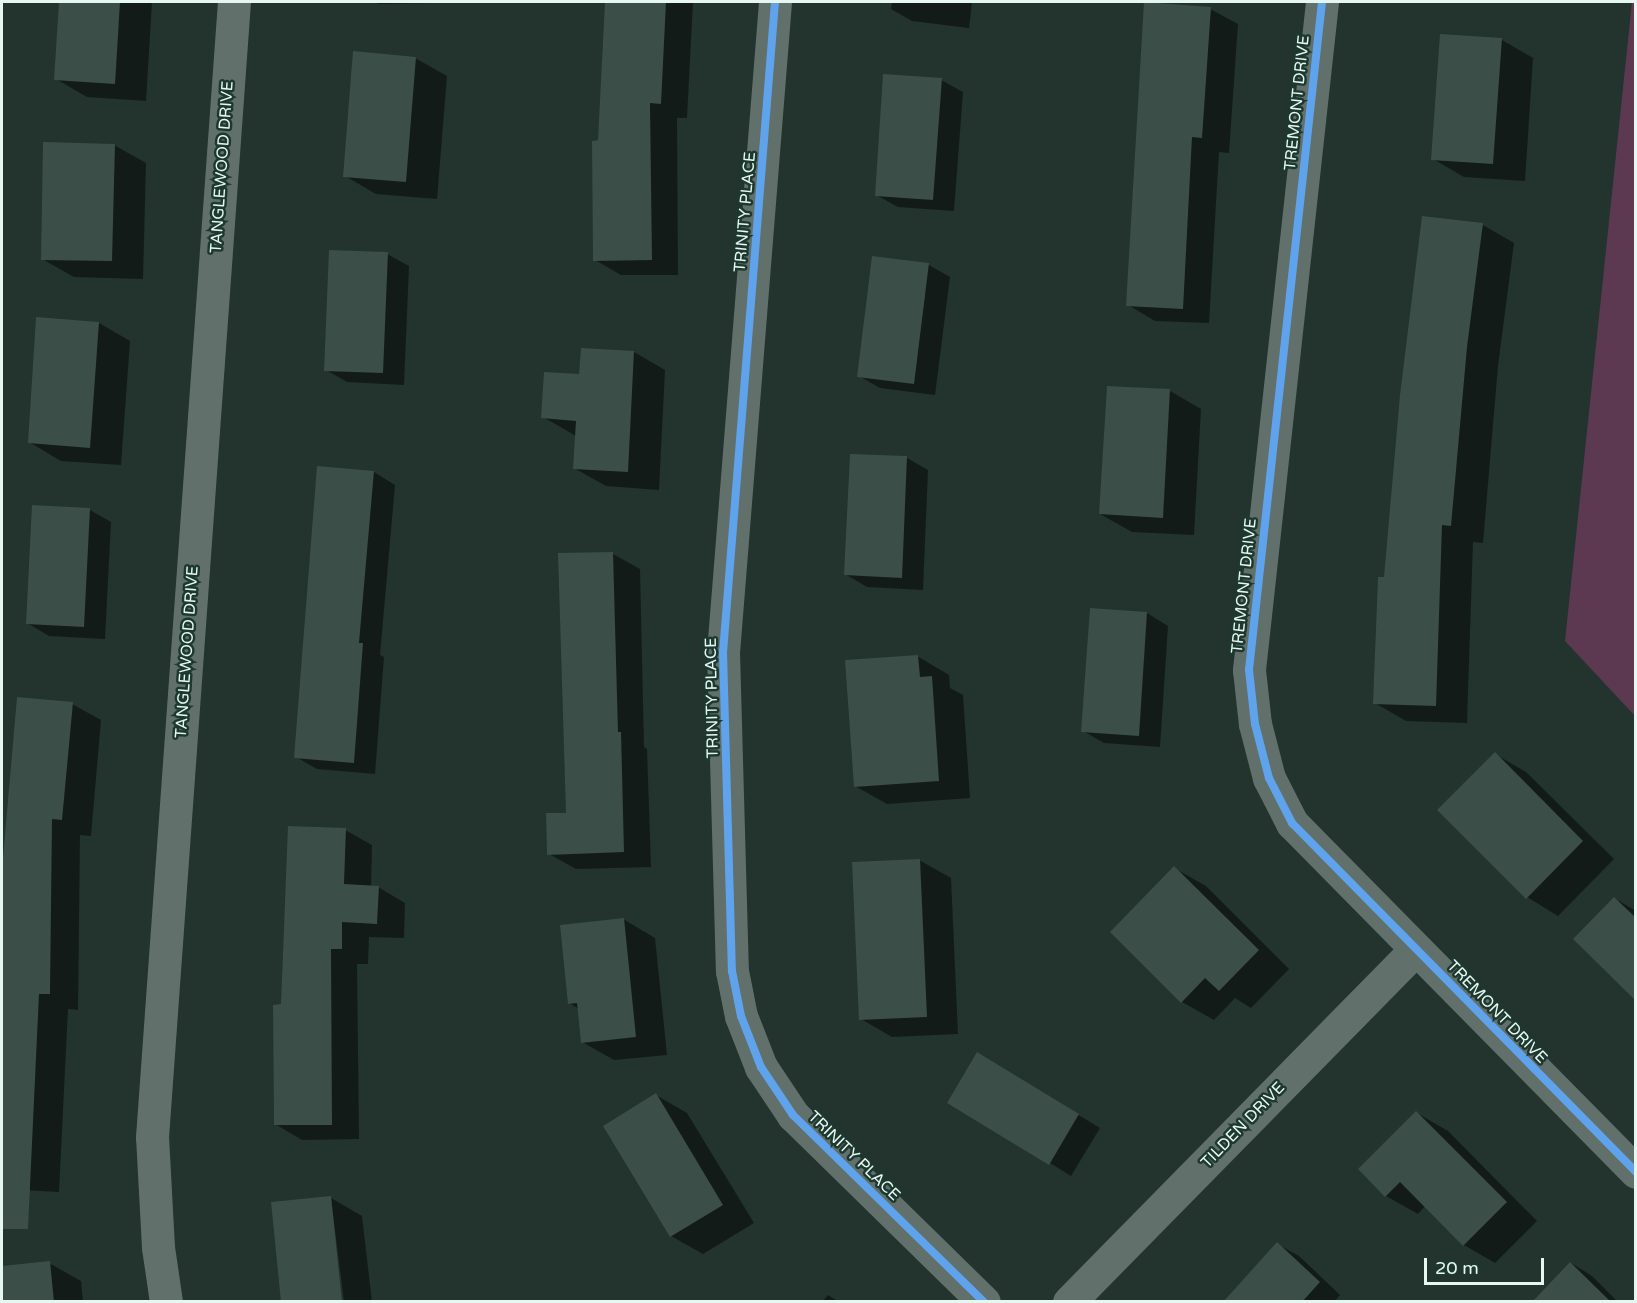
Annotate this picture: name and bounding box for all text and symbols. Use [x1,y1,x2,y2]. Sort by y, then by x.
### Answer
street label: TREMONT DRIVE [1280,34,1314,172]
street label: TANGLEWOOD DRIVE [206,80,238,254]
street label: TRINITY PLACE [730,151,760,273]
street label: TREMONT DRIVE [1227,517,1261,655]
street label: TANGLEWOOD DRIVE [171,565,203,739]
street label: TRINITY PLACE [701,638,723,758]
street label: TREMONT DRIVE [1443,956,1551,1068]
street label: TILDEN DRIVE [1197,1078,1289,1172]
street label: TRINITY PLACE [804,1107,904,1205]
scale bar [1427,1246,1547,1284]
text: 20 m [1435,1257,1479,1279]

